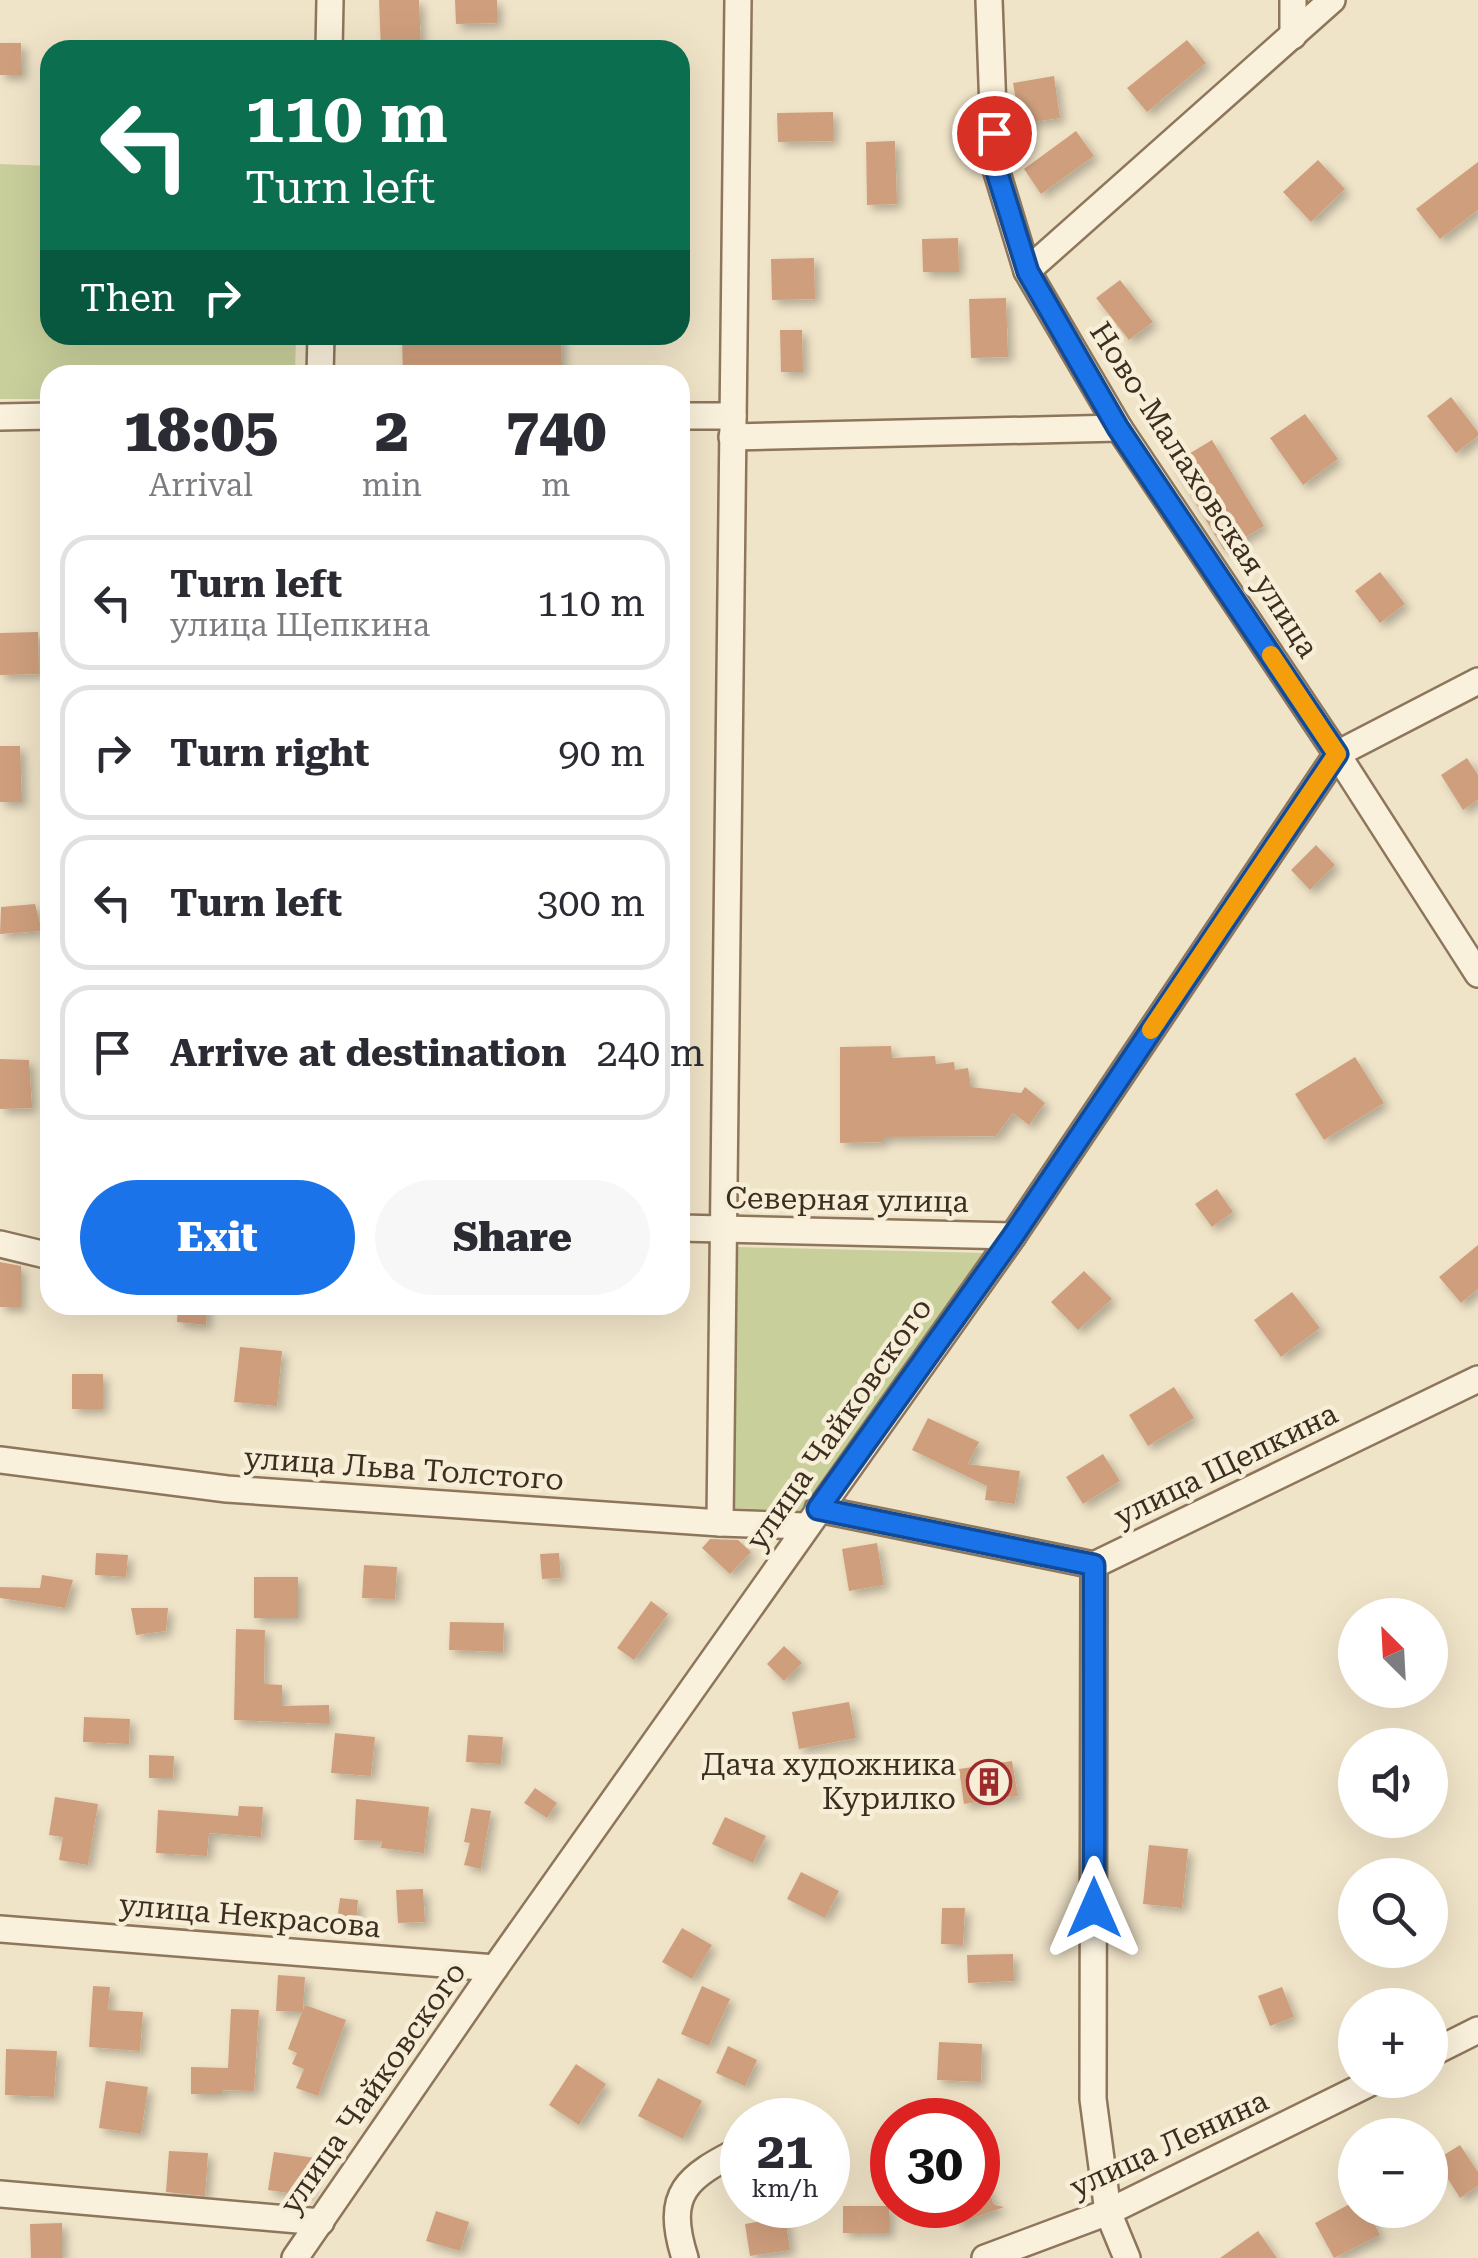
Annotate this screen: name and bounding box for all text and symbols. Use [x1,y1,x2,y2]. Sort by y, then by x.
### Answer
text: 110 m [245,77,448,159]
icon: left [80,80,210,210]
pin [952,91,1037,176]
icon: arrive [967,106,1022,161]
text: Turn left [245,161,435,214]
icon: right [195,270,250,325]
text: Then [80,276,175,320]
street label: Ново-Малаховская улица [1083,316,1326,664]
text: 18:05 [124,395,278,466]
text: 2 [375,395,409,466]
text: 740 [505,395,606,466]
text: Arrival [149,466,253,504]
text: min [362,466,422,504]
text: m [541,466,570,504]
text: Turn left [170,562,342,606]
icon: left [85,575,140,630]
text: 110 m [537,581,645,625]
text: улица Щепкина [170,606,430,644]
icon: right [85,725,140,780]
text: Turn right [170,731,369,775]
text: 90 m [558,731,645,775]
icon: left [85,875,140,930]
text: Turn left [170,881,342,925]
text: 300 m [537,881,645,925]
icon: arrive [85,1025,140,1080]
text: Arrive at destination [170,1031,566,1075]
text: 240 m [596,1031,705,1075]
button: Exit [80,1180,355,1295]
button: Share [375,1180,650,1295]
street label: Северная улица [725,1180,969,1219]
street label: улица Чайковского [739,1291,939,1556]
street label: улица Щепкина [1109,1395,1343,1534]
street label: улица Льва Толстого [243,1440,565,1497]
north arrow [1338,1598,1448,1708]
map controls [1338,1598,1448,2228]
button: sound [1338,1728,1448,1838]
place label: Дача художника Курилко [701,1747,956,1816]
building icon: Дача художника Курилко [966,1759,1012,1805]
position arrow [1042,1856,1146,1960]
button: search [1338,1858,1448,1968]
street label: улица Некрасова [118,1887,382,1944]
street label: улица Чайковского [273,1955,473,2220]
button: + [1338,1988,1448,2098]
street label: улица Ленина [1064,2082,1273,2205]
speed limit sign: 30 [870,2098,1000,2228]
button: − [1338,2118,1448,2228]
text: 21 [757,2122,813,2180]
text: km/h [752,2174,818,2203]

